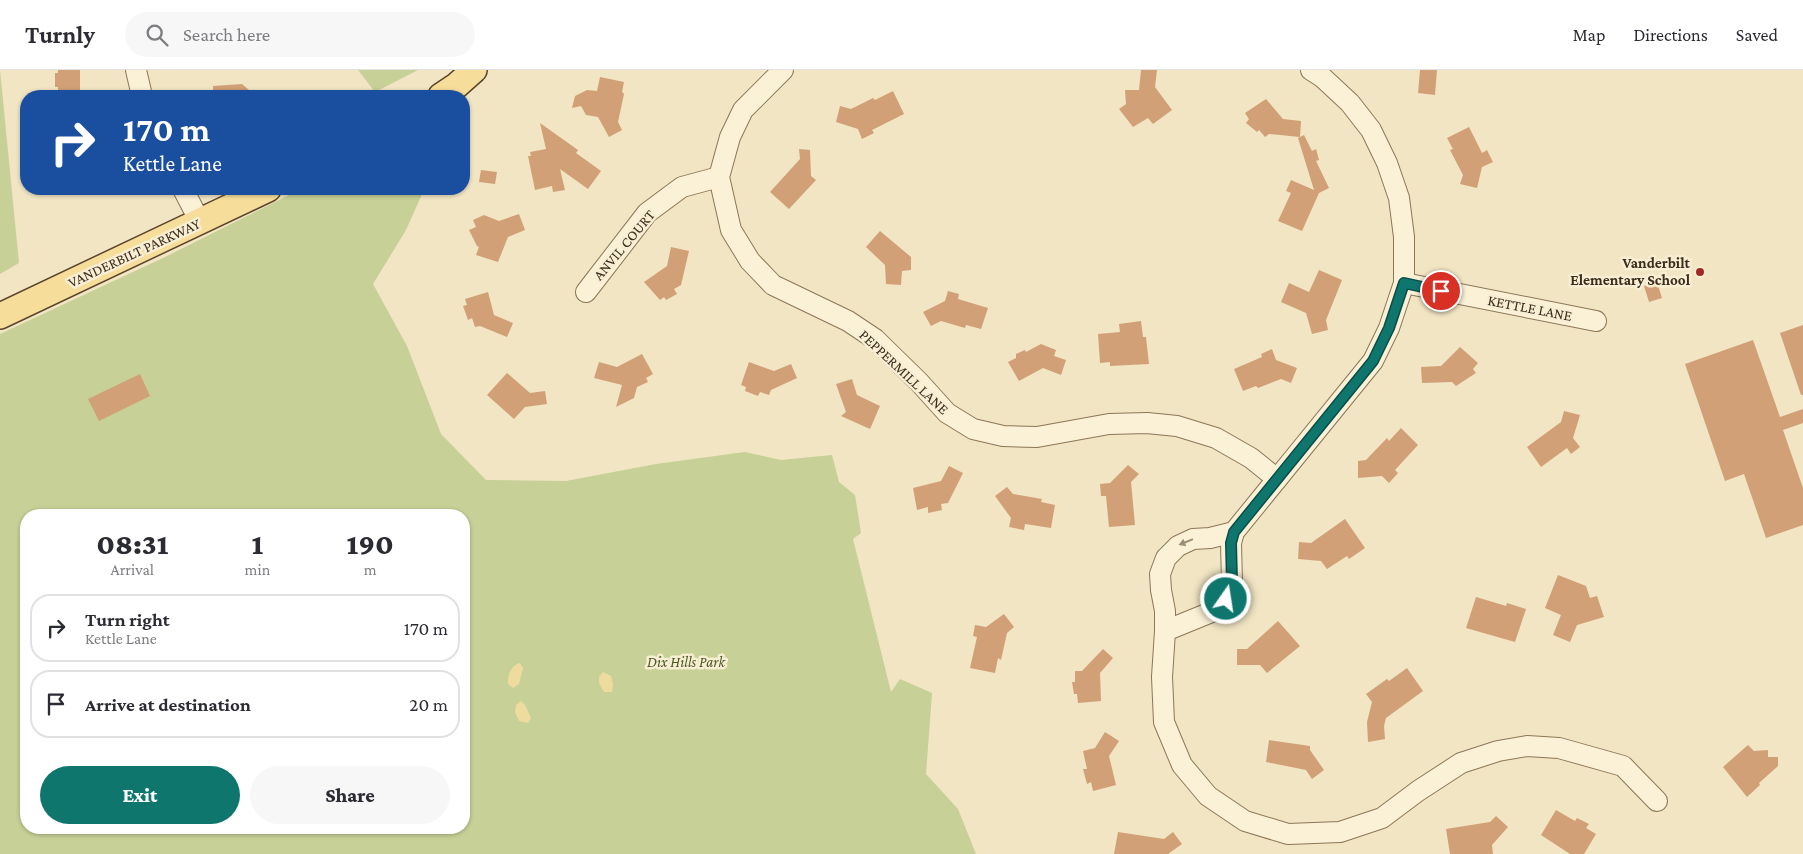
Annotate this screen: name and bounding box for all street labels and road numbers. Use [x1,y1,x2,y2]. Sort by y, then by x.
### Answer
street label: ANVIL COURT [590,207,658,283]
street label: VANDERBILT PARKWAY [65,215,203,291]
street label: KETTLE LANE [1486,292,1574,324]
street label: PEPPERMILL LANE [856,327,952,417]

